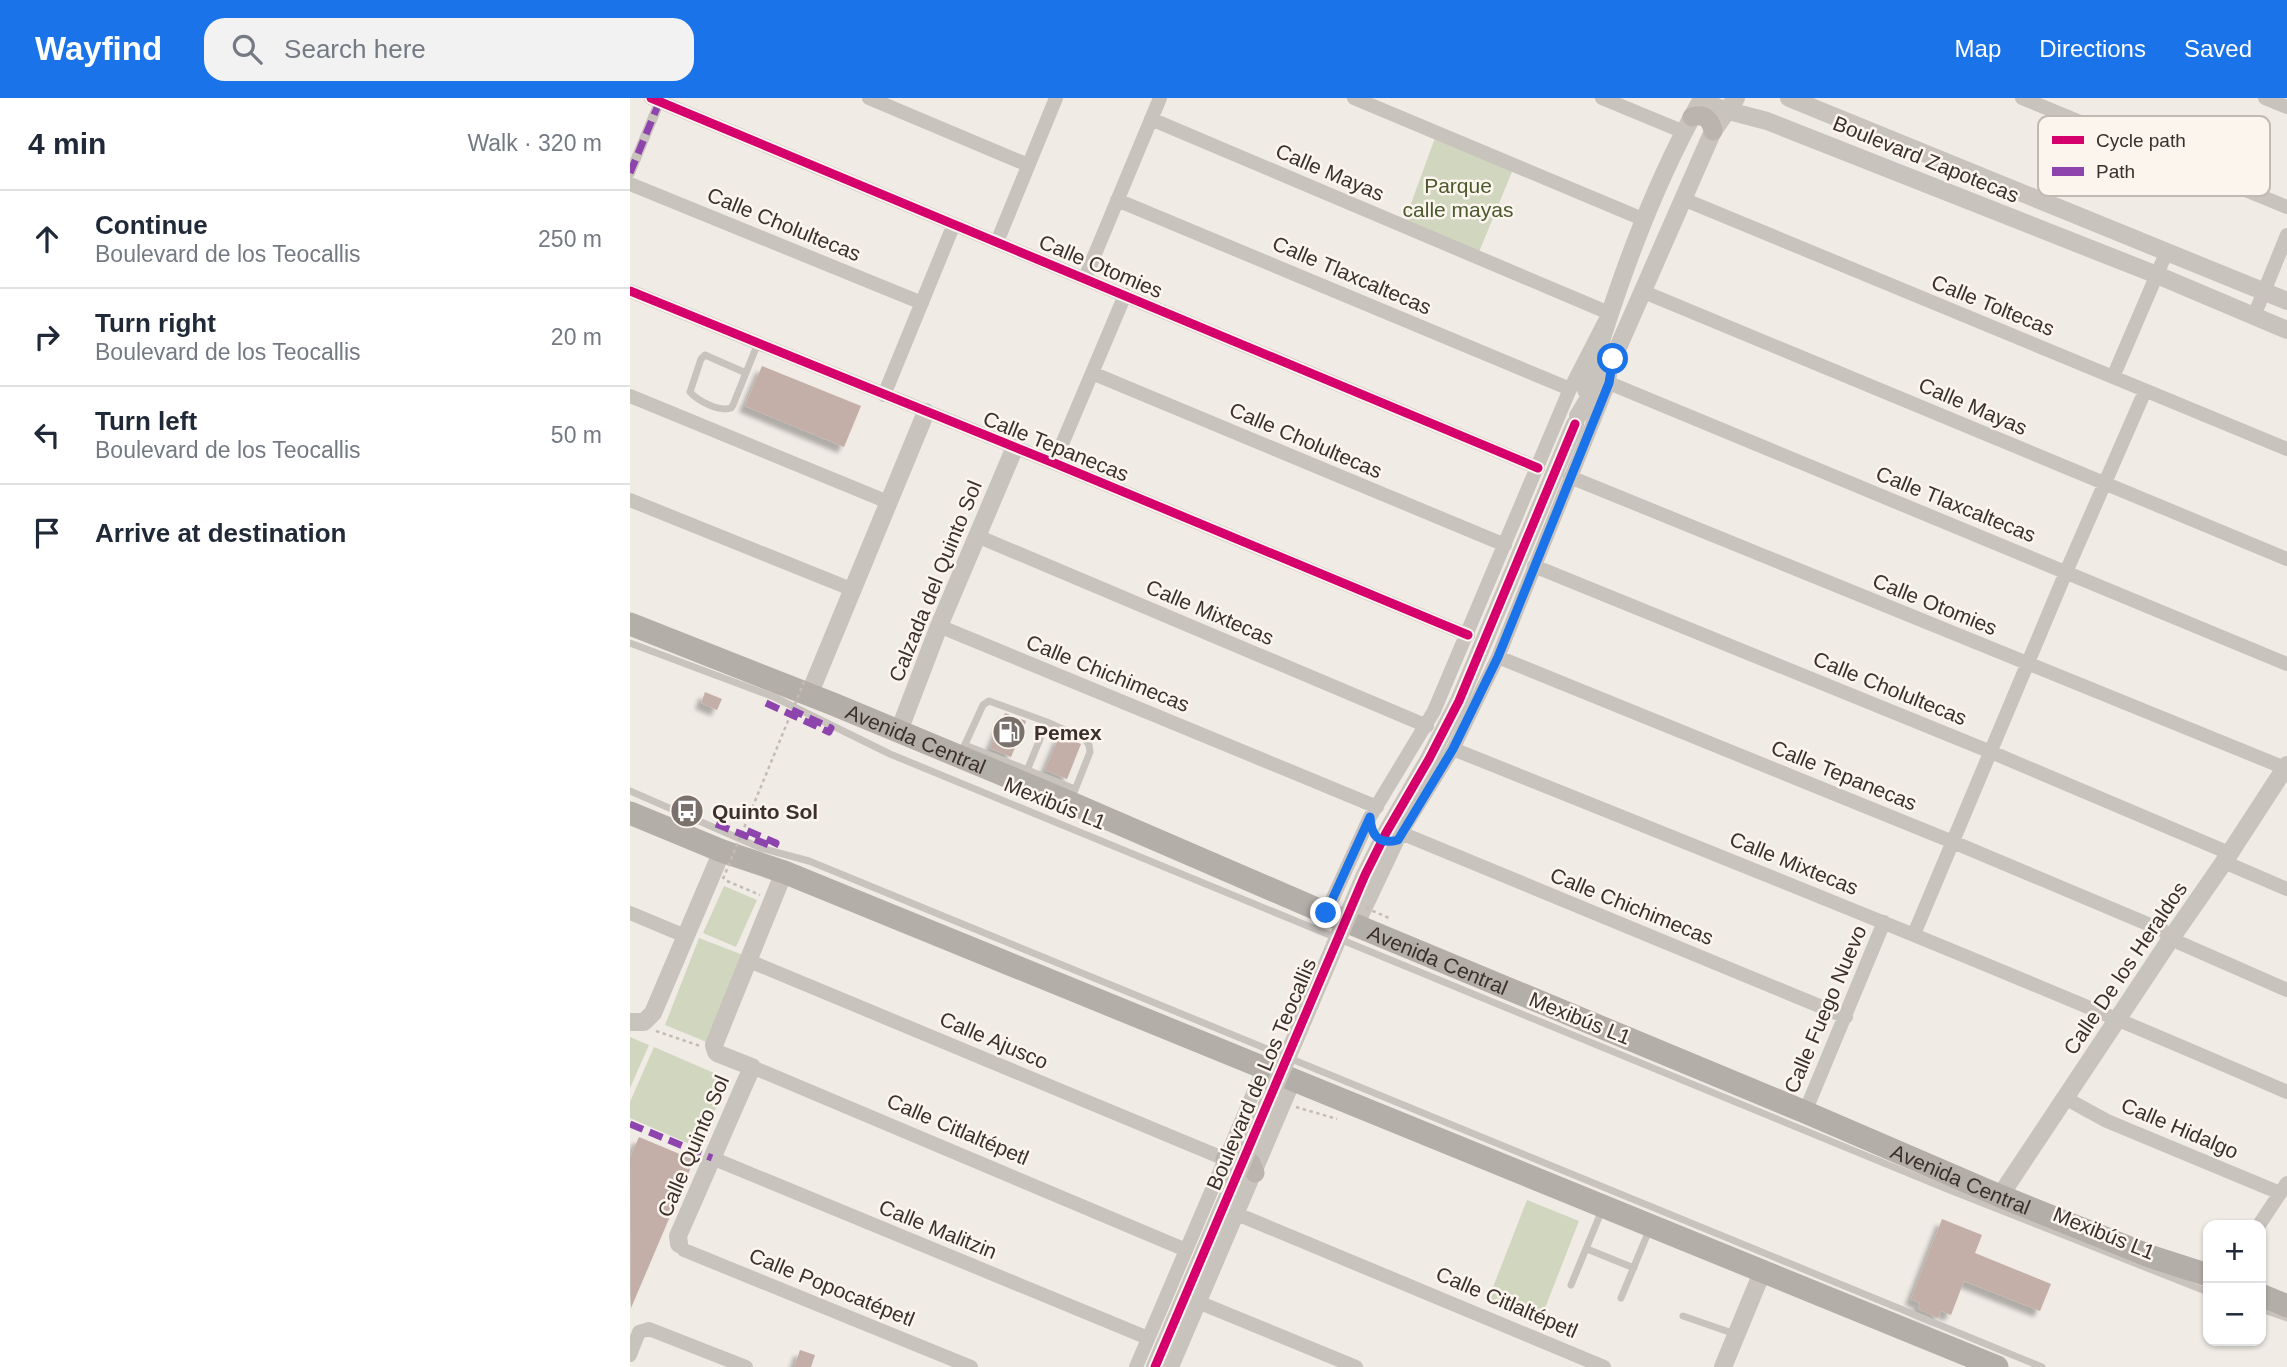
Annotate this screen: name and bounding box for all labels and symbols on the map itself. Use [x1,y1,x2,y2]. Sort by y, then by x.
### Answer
street label: Boulevard Zapotecas [1830,111,2022,207]
legend [2038,116,2270,196]
text: Cycle path [2096,130,2186,151]
street label: Calle Mayas [1272,139,1388,205]
text: Path [2096,161,2135,182]
park label: Parque calle mayas [1403,174,1513,221]
street label: Calle Cholultecas [704,183,864,265]
street label: Calle Otomies [1036,230,1166,302]
street label: Calle Tlaxcaltecas [1269,231,1435,319]
street label: Calle Toltecas [1928,270,2058,340]
route start [1597,343,1628,374]
street label: Calle Mayas [1915,373,2031,439]
street label: Calle Cholultecas [1226,397,1386,483]
street label: Calle Tepanecas [980,406,1132,486]
street label: Calle Tlaxcaltecas [1873,461,2039,547]
street label: Calzada del Quinto Sol [884,477,986,685]
street label: Calle Otomies [1870,569,2000,639]
street label: Calle Mixtecas [1143,575,1277,649]
street label: Calle Chichimecas [1023,630,1193,716]
street label: Calle Cholultecas [1810,647,1970,729]
street label: Avenida Central [843,699,989,778]
fuel station icon: Pemex [990,713,1028,751]
place label: Pemex [1034,721,1102,744]
street label: Calle Tepanecas [1768,735,1920,815]
street label: Mexibús L1 [1001,772,1109,834]
bus stop icon: Quinto Sol [668,792,706,830]
place label: Quinto Sol [712,800,818,823]
street label: Calle Mixtecas [1726,827,1862,899]
street label: Calle Chichimecas [1547,863,1717,949]
street label: Calle De los Heraldos [2059,877,2191,1059]
route end [1310,897,1341,928]
street label: Avenida Central [1365,920,1511,999]
street label: Calle Fuego Nuevo [1779,922,1871,1096]
street label: Boulevard de Los Teocallis [1202,955,1320,1193]
street label: Mexibús L1 [1526,987,1634,1049]
street label: Calle Ajusco [936,1007,1052,1073]
street label: Calle Quinto Sol [653,1072,733,1220]
street label: Calle Citlaltépetl [884,1089,1032,1169]
street label: Calle Hidalgo [2118,1093,2242,1163]
street label: Avenida Central [1888,1139,2034,1219]
street label: Calle Malitzin [876,1195,1000,1263]
street label: Mexibús L1 [2050,1202,2158,1264]
street label: Calle Popocatépetl [746,1243,918,1331]
street label: Calle Citlaltépetl [1433,1262,1581,1342]

